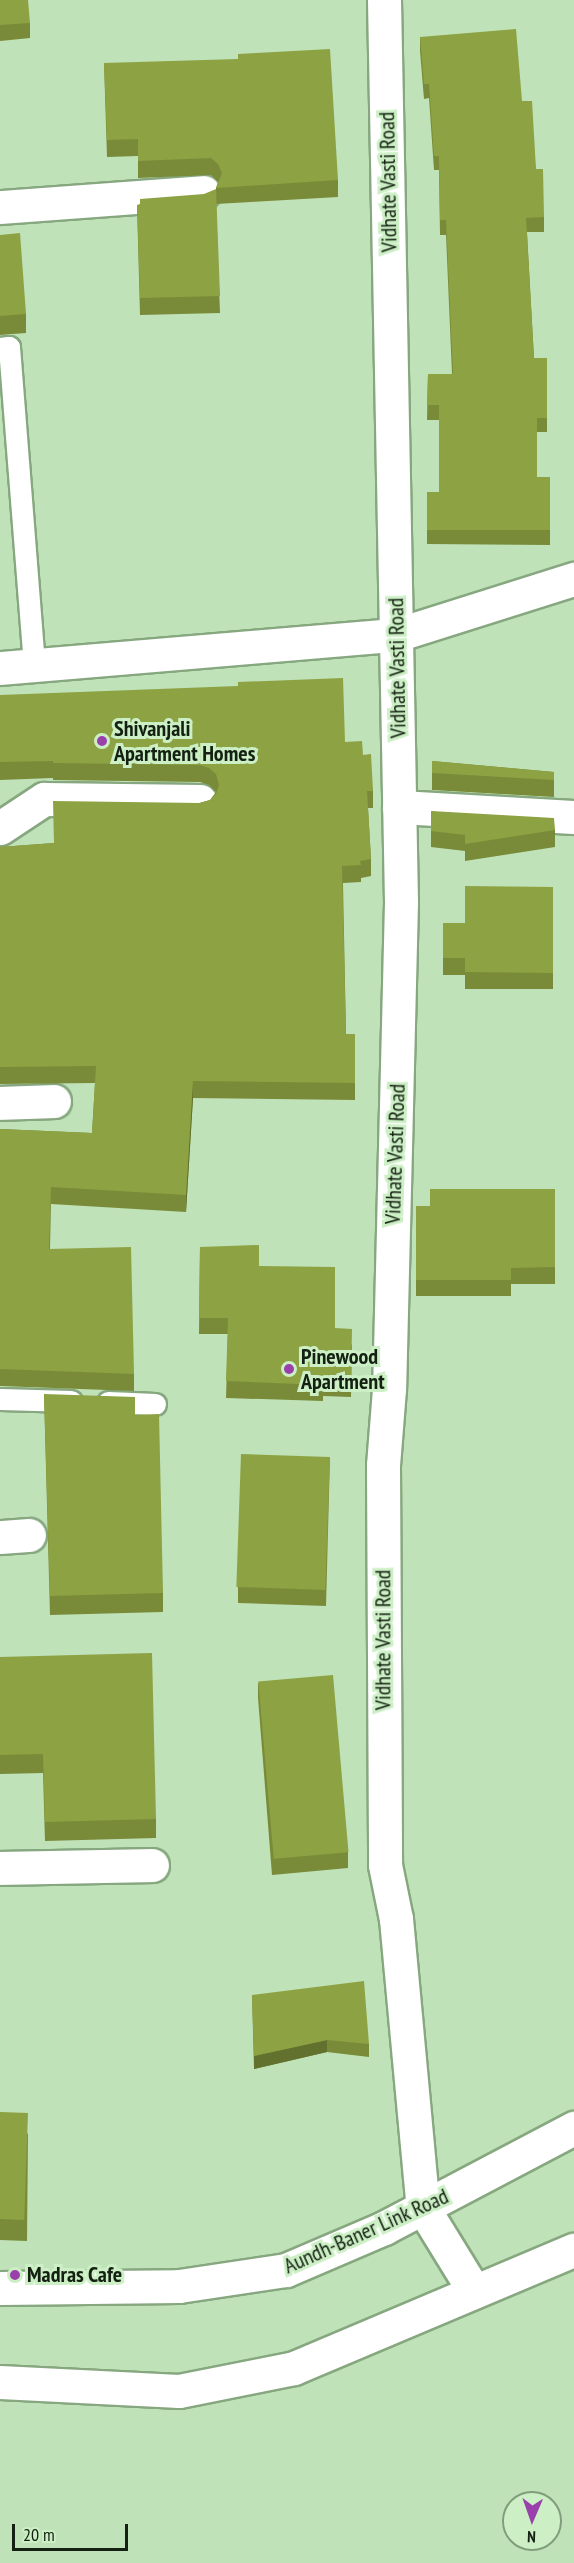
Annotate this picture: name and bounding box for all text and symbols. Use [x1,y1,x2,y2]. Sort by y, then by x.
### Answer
street label: Vidhate Vasti Road [374,111,402,253]
street label: Vidhate Vasti Road [383,597,411,739]
place label: Shivanjali Apartment Homes [114,715,255,766]
marker: Shivanjali Apartment Homes [95,734,109,748]
street label: Vidhate Vasti Road [379,1083,411,1225]
place label: Pinewood Apartment [301,1343,385,1394]
marker: Pinewood Apartment [282,1362,296,1376]
street label: Vidhate Vasti Road [370,1569,396,1711]
street label: Aundh-Baner Link Road [279,2183,453,2279]
place label: Madras Cafe [27,2262,122,2288]
marker: Madras Cafe [8,2268,22,2282]
north arrow [502,2491,562,2551]
scale bar [15,2512,130,2550]
text: 20 m [23,2523,55,2546]
text: N [527,2527,536,2547]

